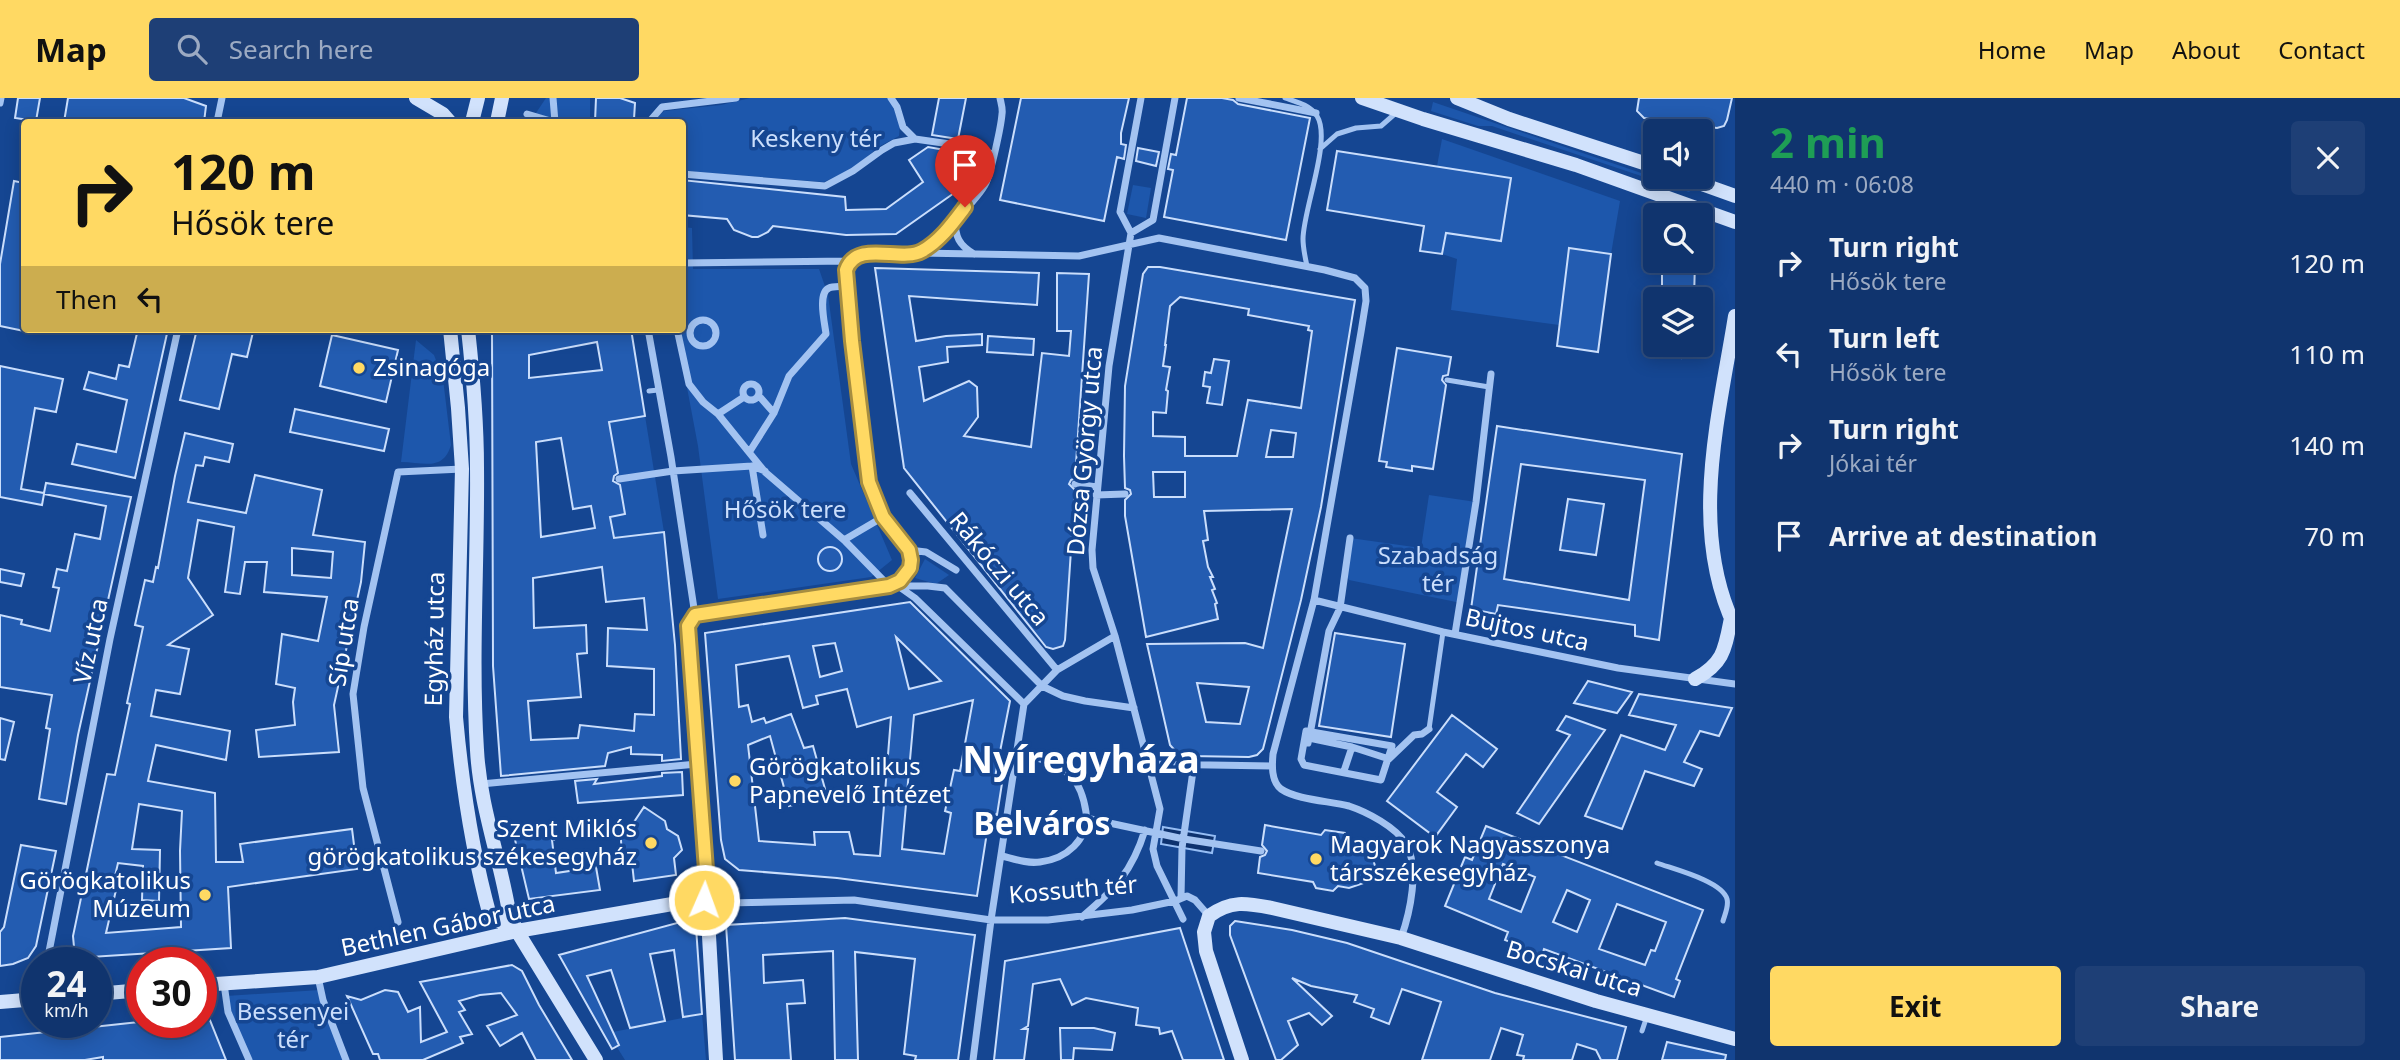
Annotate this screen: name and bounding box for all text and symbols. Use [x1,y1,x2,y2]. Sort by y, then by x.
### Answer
search box [149,18,639,81]
text: Map [35,27,107,72]
icon: search [173,30,211,68]
text: Search here [229,31,373,67]
text: Home [1978,33,2046,66]
text: Map [2084,33,2134,66]
text: About [2172,33,2240,66]
text: Contact [2278,33,2365,66]
text: 2 min [1770,113,1886,170]
map controls [1643,119,1713,357]
button: sound [1643,119,1713,189]
park label: Keskeny tér [750,121,882,154]
button: close [2291,121,2365,195]
pin [935,135,995,207]
text: 120 m [171,138,316,204]
icon: arrive [946,146,984,184]
icon: right [56,147,147,238]
text: 440 m · 06:08 [1770,168,1914,200]
text: Hősök tere [171,201,334,244]
button: search [1643,203,1713,273]
text: Turn right [1829,229,1959,265]
icon: right [1770,244,1808,282]
text: 120 m [2289,245,2365,281]
text: Hősök tere [1829,265,1946,297]
icon: left [131,280,169,318]
text: Then [56,281,117,317]
button: layers [1643,287,1713,357]
text: Turn left [1829,320,1940,356]
icon: left [1770,335,1808,373]
text: 110 m [2289,336,2365,372]
street label: Dózsa György utca [1058,345,1109,557]
place label: Zsinagóga [373,350,490,383]
text: Hősök tere [1829,356,1946,388]
marker: Zsinagóga [351,360,367,376]
text: Turn right [1829,411,1959,447]
icon: right [1770,426,1808,464]
text: 140 m [2289,427,2365,463]
text: Jókai tér [1829,447,1917,479]
park label: Hősök tere [724,492,846,525]
street label: Rákóczi utca [943,504,1058,632]
icon: arrive [1770,517,1808,555]
text: Arrive at destination [1829,518,2098,554]
text: 70 m [2304,518,2365,554]
park label: Szabadság tér [1378,538,1498,599]
street label: Egyház utca [416,571,451,707]
street label: Víz utca [64,595,115,686]
street label: Síp utca [319,595,366,688]
street label: Bujtos utca [1462,599,1592,658]
district label: Nyíregyháza [962,732,1200,784]
place label: Görögkatolikus Papnevelő Intézet [749,749,951,810]
marker: Görögkatolikus Papnevelő Intézet [727,773,743,789]
district label: Belváros [973,801,1111,844]
place label: Szent Miklós görögkatolikus székesegyház [308,811,637,872]
place label: Magyarok Nagyasszonya társszékesegyház [1330,827,1610,888]
marker: Szent Miklós görögkatolikus székesegyház [643,835,659,851]
marker: Magyarok Nagyasszonya társszékesegyház [1308,851,1324,867]
place label: Görögkatolikus Múzeum [19,863,191,924]
position arrow [667,863,741,937]
street label: Kossuth tér [1007,866,1139,911]
street label: Bethlen Gábor utca [338,886,558,963]
marker: Görögkatolikus Múzeum [197,887,213,903]
street label: Bocskai utca [1503,931,1646,1004]
speed limit sign: 30 [126,947,217,1038]
text: 24 [46,960,87,1007]
button: Exit [1770,966,2061,1046]
button: Share [2075,966,2365,1046]
park label: Bessenyei tér [237,994,349,1055]
text: km/h [44,998,89,1022]

